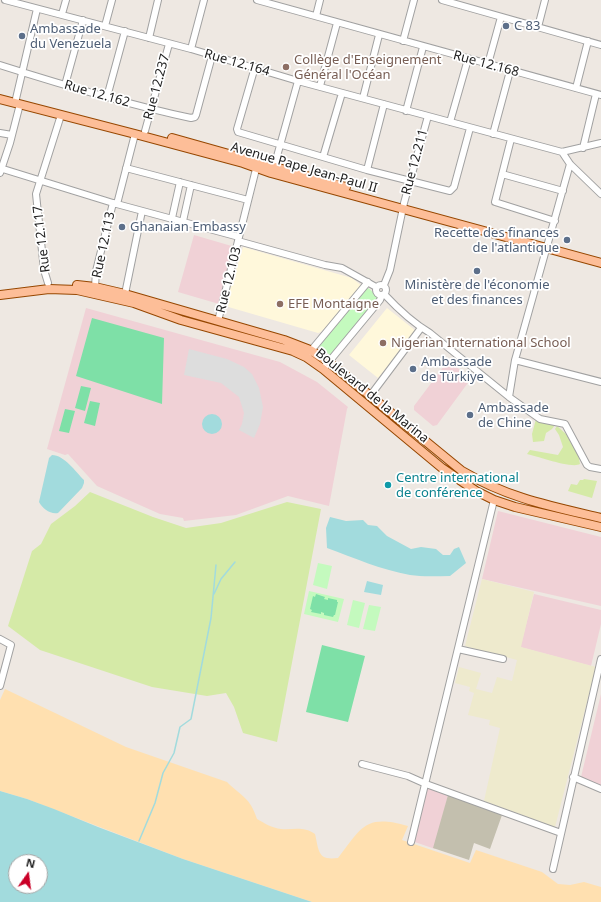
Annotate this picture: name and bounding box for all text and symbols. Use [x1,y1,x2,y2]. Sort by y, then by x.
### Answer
place label: C 83 [514,18,540,34]
place label: Ambassade du Venezuela [30,21,112,52]
marker: C 83 [501,21,511,31]
marker: Ambassade du Venezuela [17,31,27,41]
street label: Rue 12.164 [202,46,272,80]
street label: Rue 12.168 [451,48,521,80]
street label: Rue 12.237 [141,52,173,122]
place label: Collège d'Enseignement Général l'Océan [294,52,441,83]
marker: Collège d'Enseignement Général l'Océan [281,62,291,72]
street label: Rue 12.162 [62,77,132,111]
street label: Rue 12.211 [399,127,431,197]
street label: Avenue Pape Jean-Paul II [229,140,379,196]
street label: Rue 12.117 [30,205,54,273]
street label: Rue 12.113 [89,210,119,280]
place label: Ghanaian Embassy [130,219,246,235]
marker: Ghanaian Embassy [117,222,127,232]
place label: Recette des finances de l'atlantique [434,225,559,256]
marker: Recette des finances de l'atlantique [562,235,572,245]
street label: Rue 12.103 [213,245,245,315]
marker: Ministère de l'économie et des finances [472,266,482,276]
place label: Ministère de l'économie et des finances [405,277,549,308]
place label: EFE Montaigne [288,296,379,312]
marker: EFE Montaigne [275,299,285,309]
place label: Nigerian International School [391,335,571,351]
marker: Nigerian International School [378,338,388,348]
street label: Boulevard de la Marina [312,346,432,446]
place label: Ambassade de Türkiye [421,354,492,385]
marker: Ambassade de Türkiye [408,364,418,374]
place label: Ambassade de Chine [478,400,549,431]
marker: Ambassade de Chine [465,410,475,420]
place label: Centre international de conférence [396,470,519,501]
marker: Centre international de conférence [383,480,393,490]
north arrow [8,854,48,894]
text: N [25,854,37,871]

